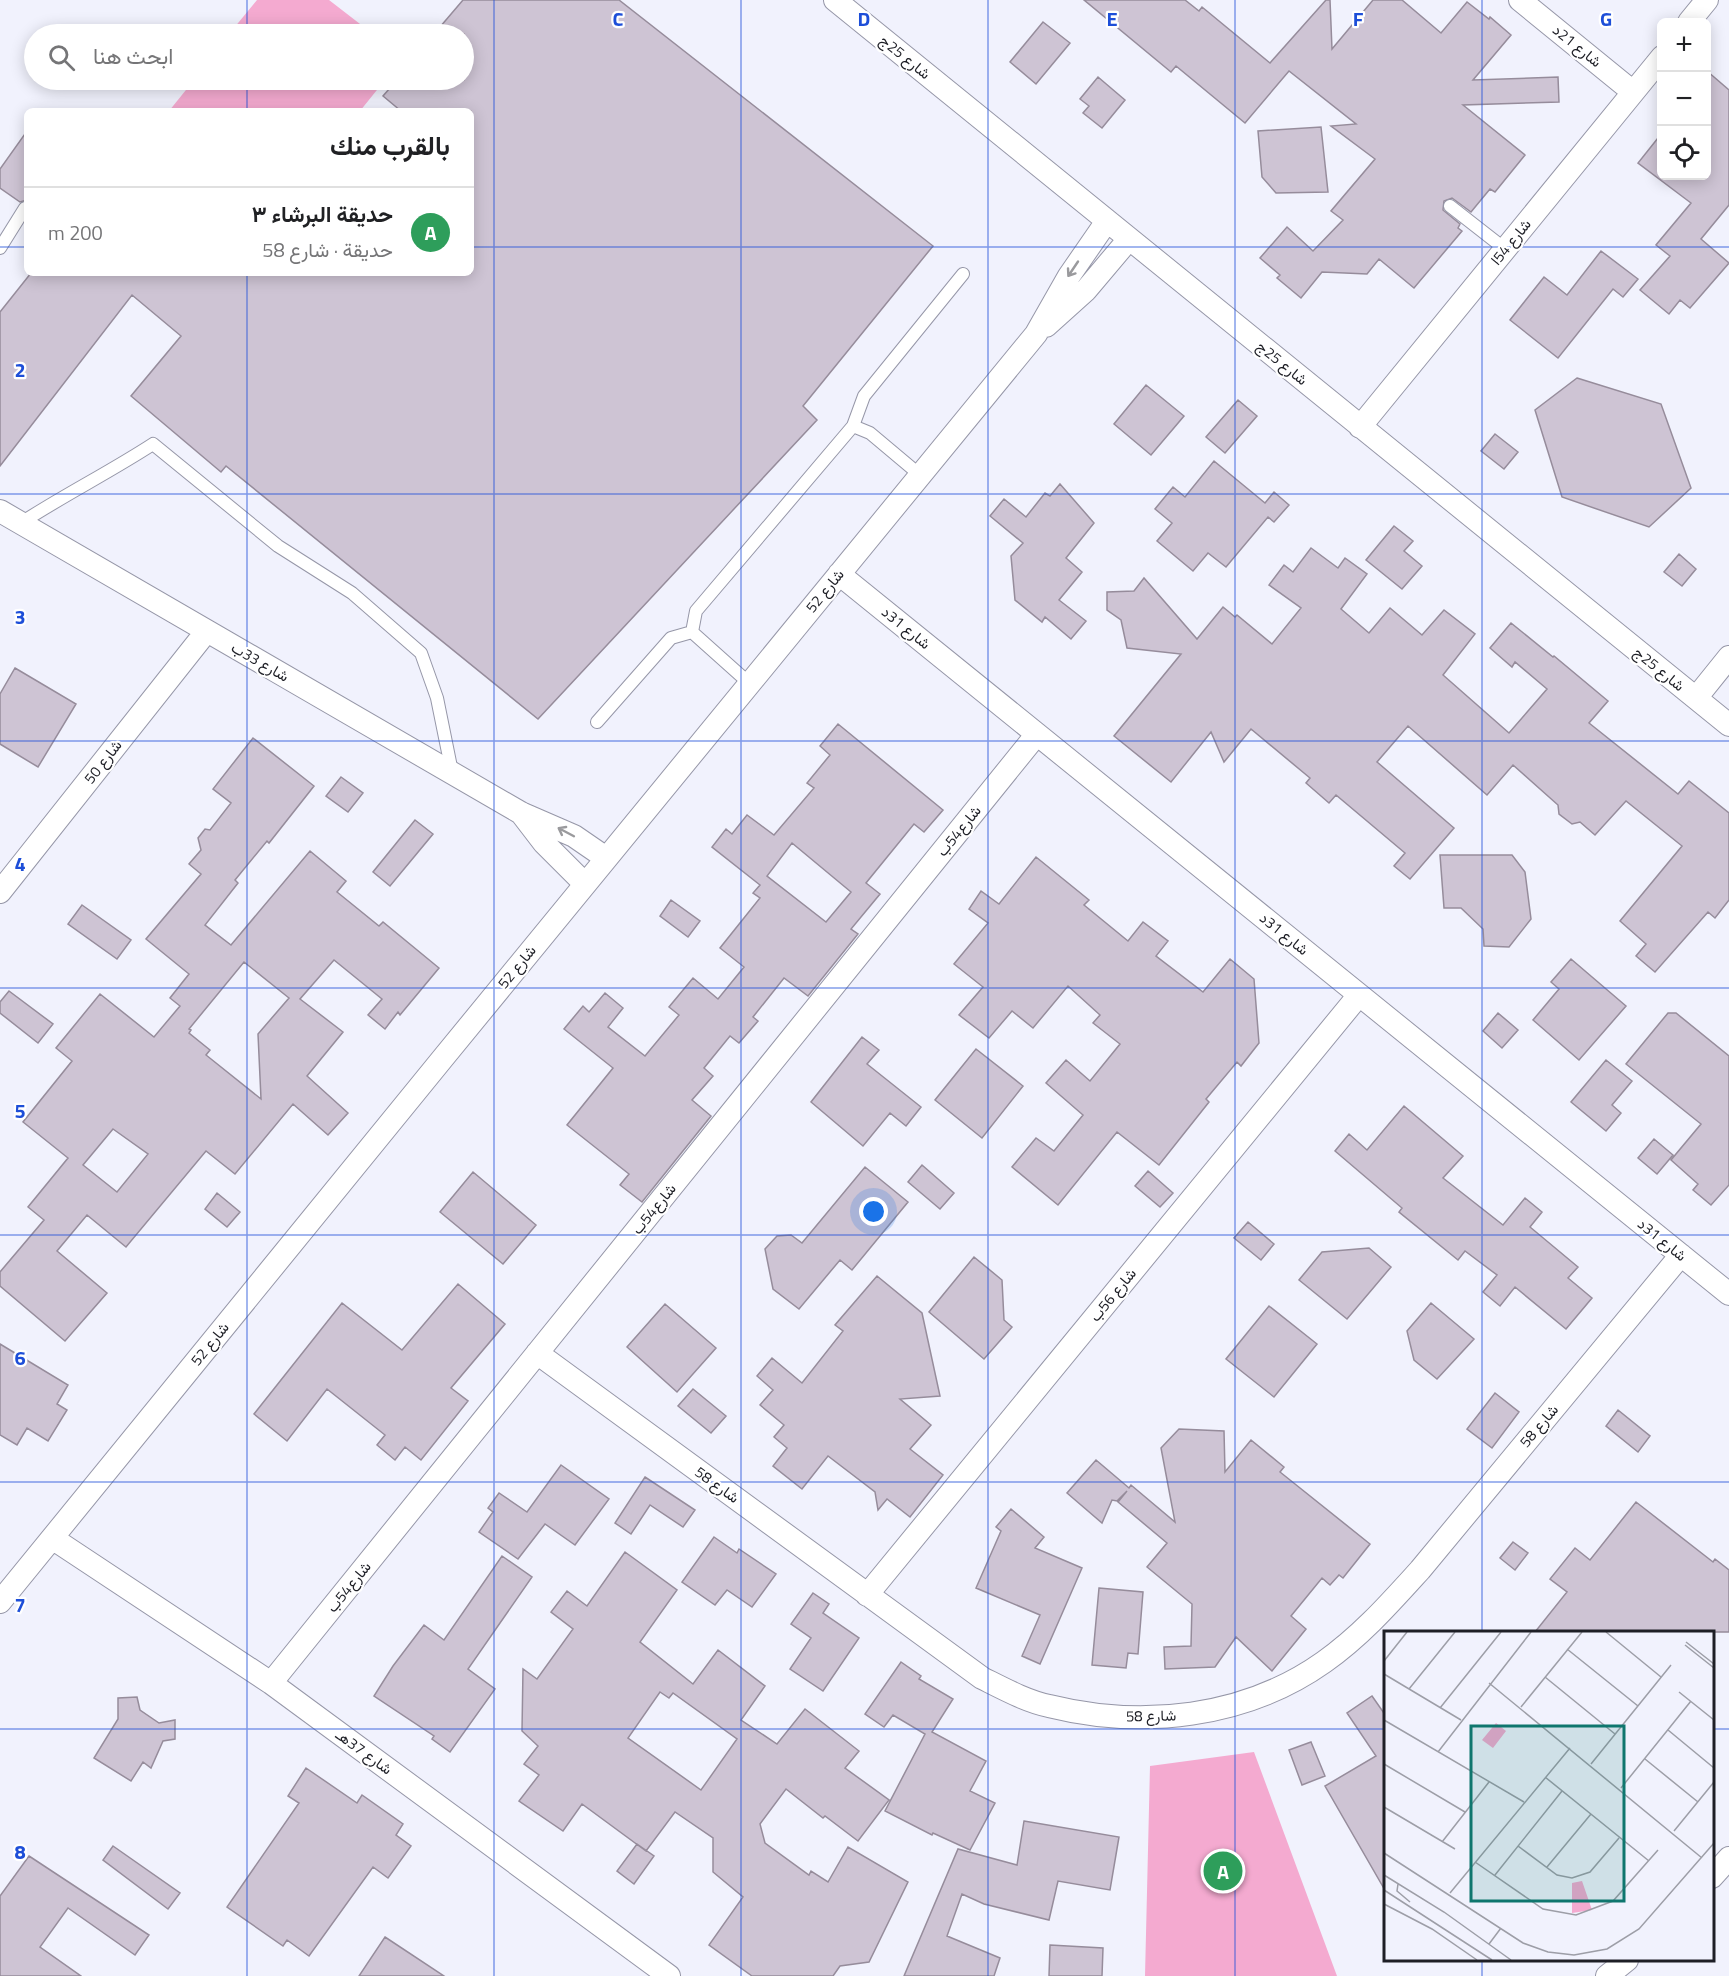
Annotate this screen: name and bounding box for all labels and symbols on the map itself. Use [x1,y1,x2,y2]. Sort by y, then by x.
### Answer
text: C [613,3,624,34]
text: D [858,3,870,34]
text: E [1106,3,1118,34]
text: F [1353,3,1364,34]
text: G [1600,3,1612,34]
street label: شارع 21د [1548,19,1607,73]
street label: شارع 25ج [875,29,936,85]
street label: شارع 54ا [1485,213,1537,270]
one-way arrow [1067,260,1079,277]
street label: شارع 25ج [1252,335,1313,391]
text: 2 [14,354,26,385]
street label: شارع 52 [800,564,849,617]
text: 3 [14,601,26,632]
street label: شارع 31د [877,601,936,655]
street label: شارع 33ب [227,636,294,687]
street label: شارع 25ج [1629,641,1690,697]
street label: شارع 50 [78,735,127,789]
street label: شارع54ب [931,800,987,861]
one-way arrow [557,825,575,837]
text: 4 [14,848,26,879]
street label: شارع 31د [1255,907,1314,961]
street label: شارع 52 [492,940,541,993]
text: 5 [14,1095,26,1126]
street label: شارع54ب [626,1178,682,1239]
your location [859,1197,888,1226]
street label: شارع 31د [1633,1213,1692,1267]
street label: شارع 56ب [1084,1263,1142,1327]
street label: شارع 52 [185,1317,234,1370]
text: 6 [14,1342,26,1373]
street label: شارع 58 [1514,1399,1564,1452]
street label: شارع 58 [690,1461,745,1509]
street label: شارع54ب [321,1556,377,1617]
text: 7 [14,1589,26,1620]
inset map [1384,1631,1714,1961]
street label: شارع 58 [1126,1704,1176,1727]
street label: شارع 37هـ [330,1723,397,1780]
text: 8 [14,1836,26,1867]
pin: A [1204,1848,1242,1894]

